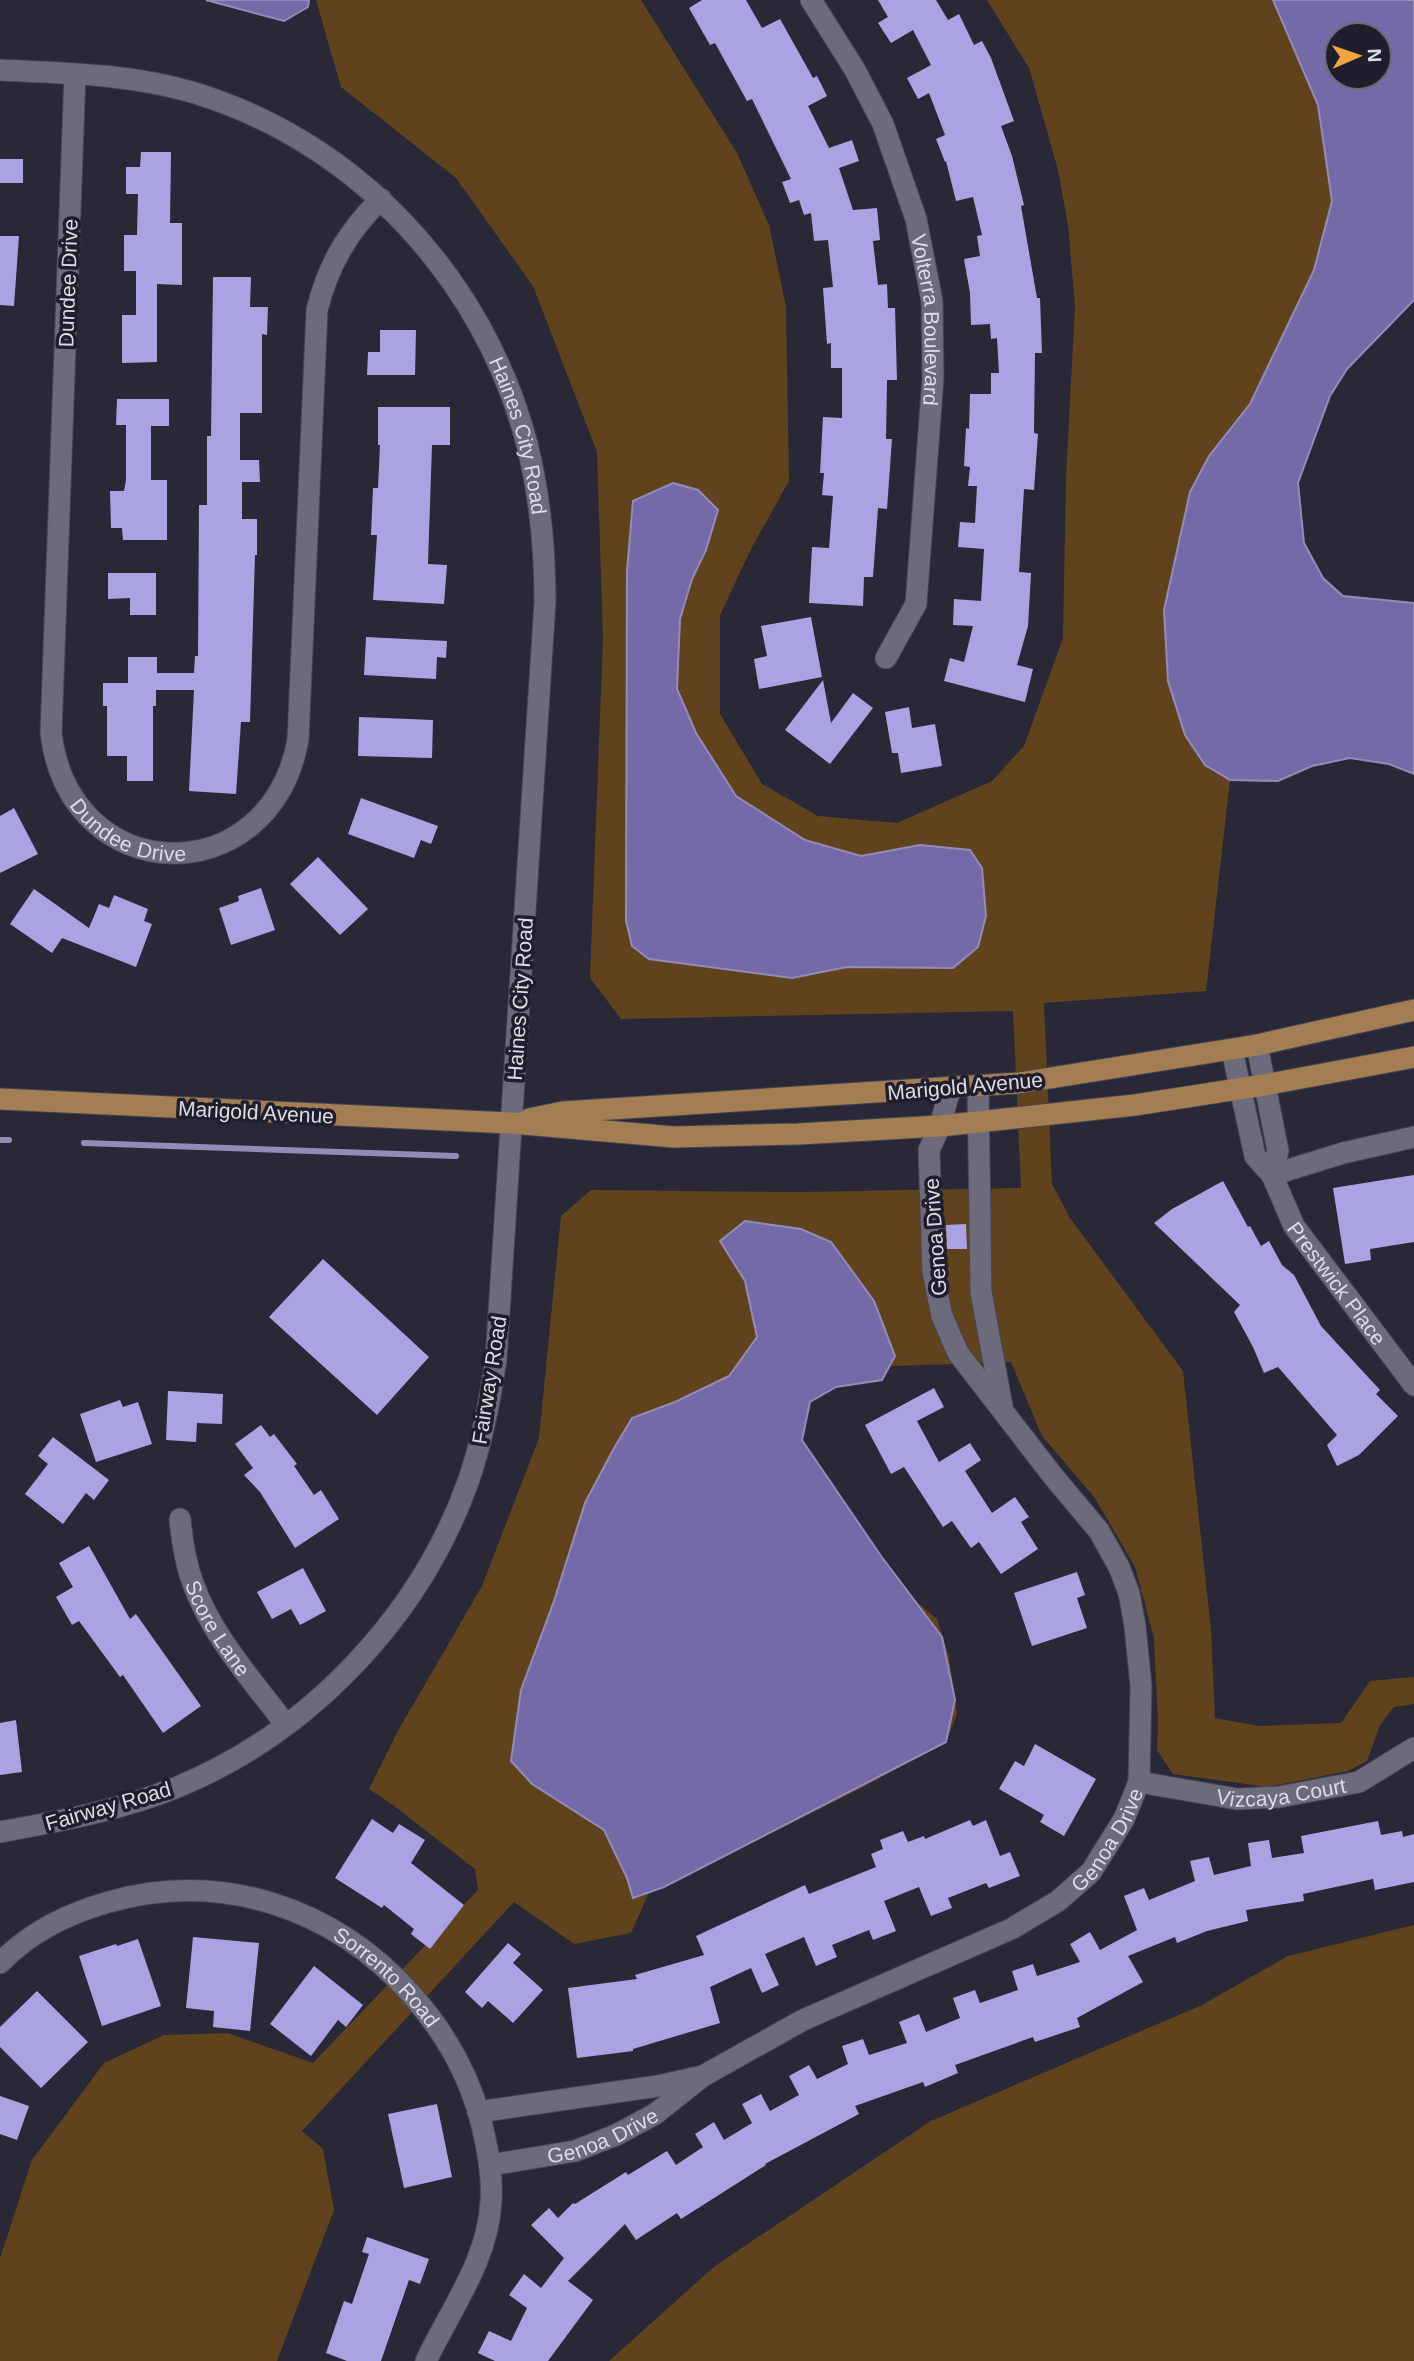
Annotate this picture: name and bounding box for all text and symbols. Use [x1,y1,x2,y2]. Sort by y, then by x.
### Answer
north arrow [1323,21,1393,91]
text: N [1364,48,1385,63]
street label: Dundee Drive [54,218,82,348]
street label: Volterra Boulevard [908,232,945,407]
street label: Haines City Road [485,353,551,516]
street label: Dundee Drive [66,794,187,865]
street label: Haines City Road [503,917,537,1081]
street label: Marigold Avenue [886,1068,1044,1104]
street label: Marigold Avenue [177,1096,335,1128]
street label: Genoa Drive [919,1177,951,1297]
street label: Prestwick Place [1283,1217,1391,1349]
street label: Fairway Road [468,1314,510,1446]
street label: Score Lane [181,1577,255,1680]
street label: Vizcaya Court [1215,1773,1348,1811]
street label: Fairway Road [43,1777,173,1835]
street label: Genoa Drive [1066,1784,1147,1896]
street label: Sorrento Road [330,1922,444,2031]
street label: Genoa Drive [545,2103,662,2167]

